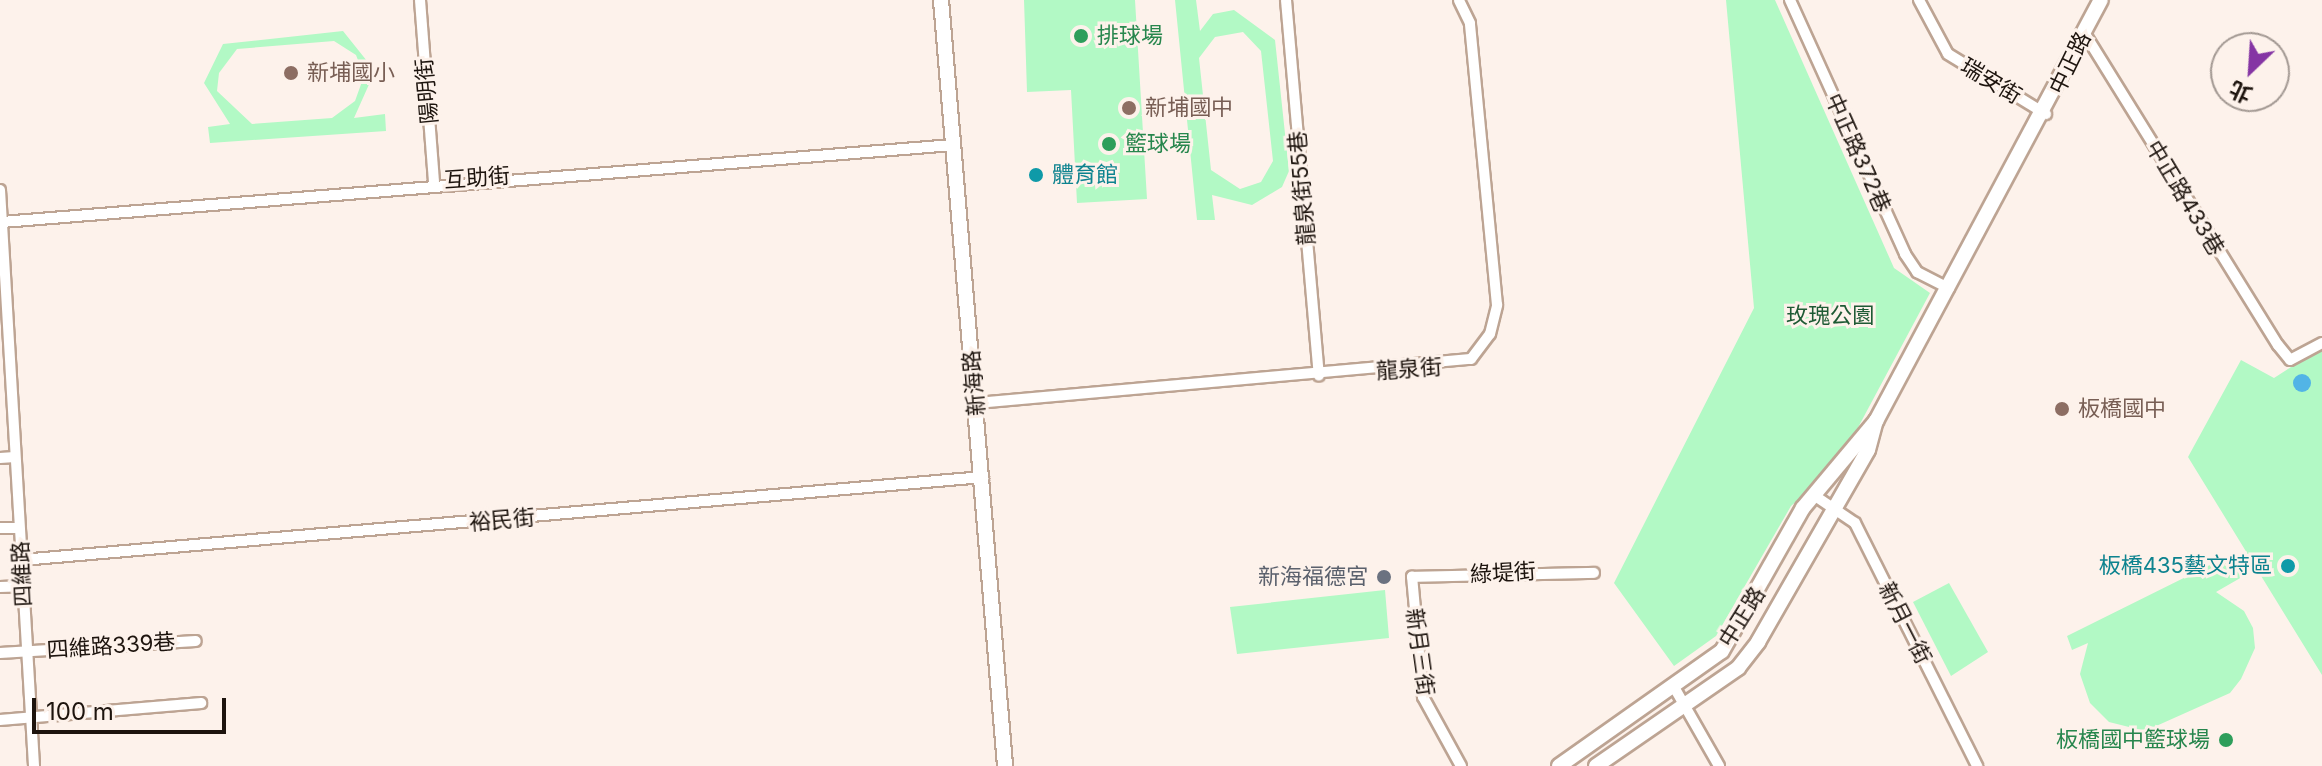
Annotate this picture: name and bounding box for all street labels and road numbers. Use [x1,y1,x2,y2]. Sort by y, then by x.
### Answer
street label: 中正路 [2044,28,2096,98]
street label: 瑞安街 [1956,53,2026,109]
street label: 陽明街 [411,57,443,125]
street label: 中正路372巷 [1820,89,1896,217]
street label: 龍泉街55巷 [1284,130,1320,246]
street label: 中正路433巷 [2140,136,2230,260]
street label: 互助街 [443,163,511,193]
street label: 新海路 [958,349,990,417]
street label: 龍泉街 [1375,354,1443,384]
street label: 裕民街 [468,504,536,536]
street label: 四維路 [7,540,37,608]
street label: 綠堤街 [1469,558,1537,588]
street label: 新月一街 [1873,578,1937,668]
street label: 中正路 [1713,582,1771,652]
street label: 新月三街 [1401,607,1439,697]
street label: 四維路339巷 [46,628,176,664]

